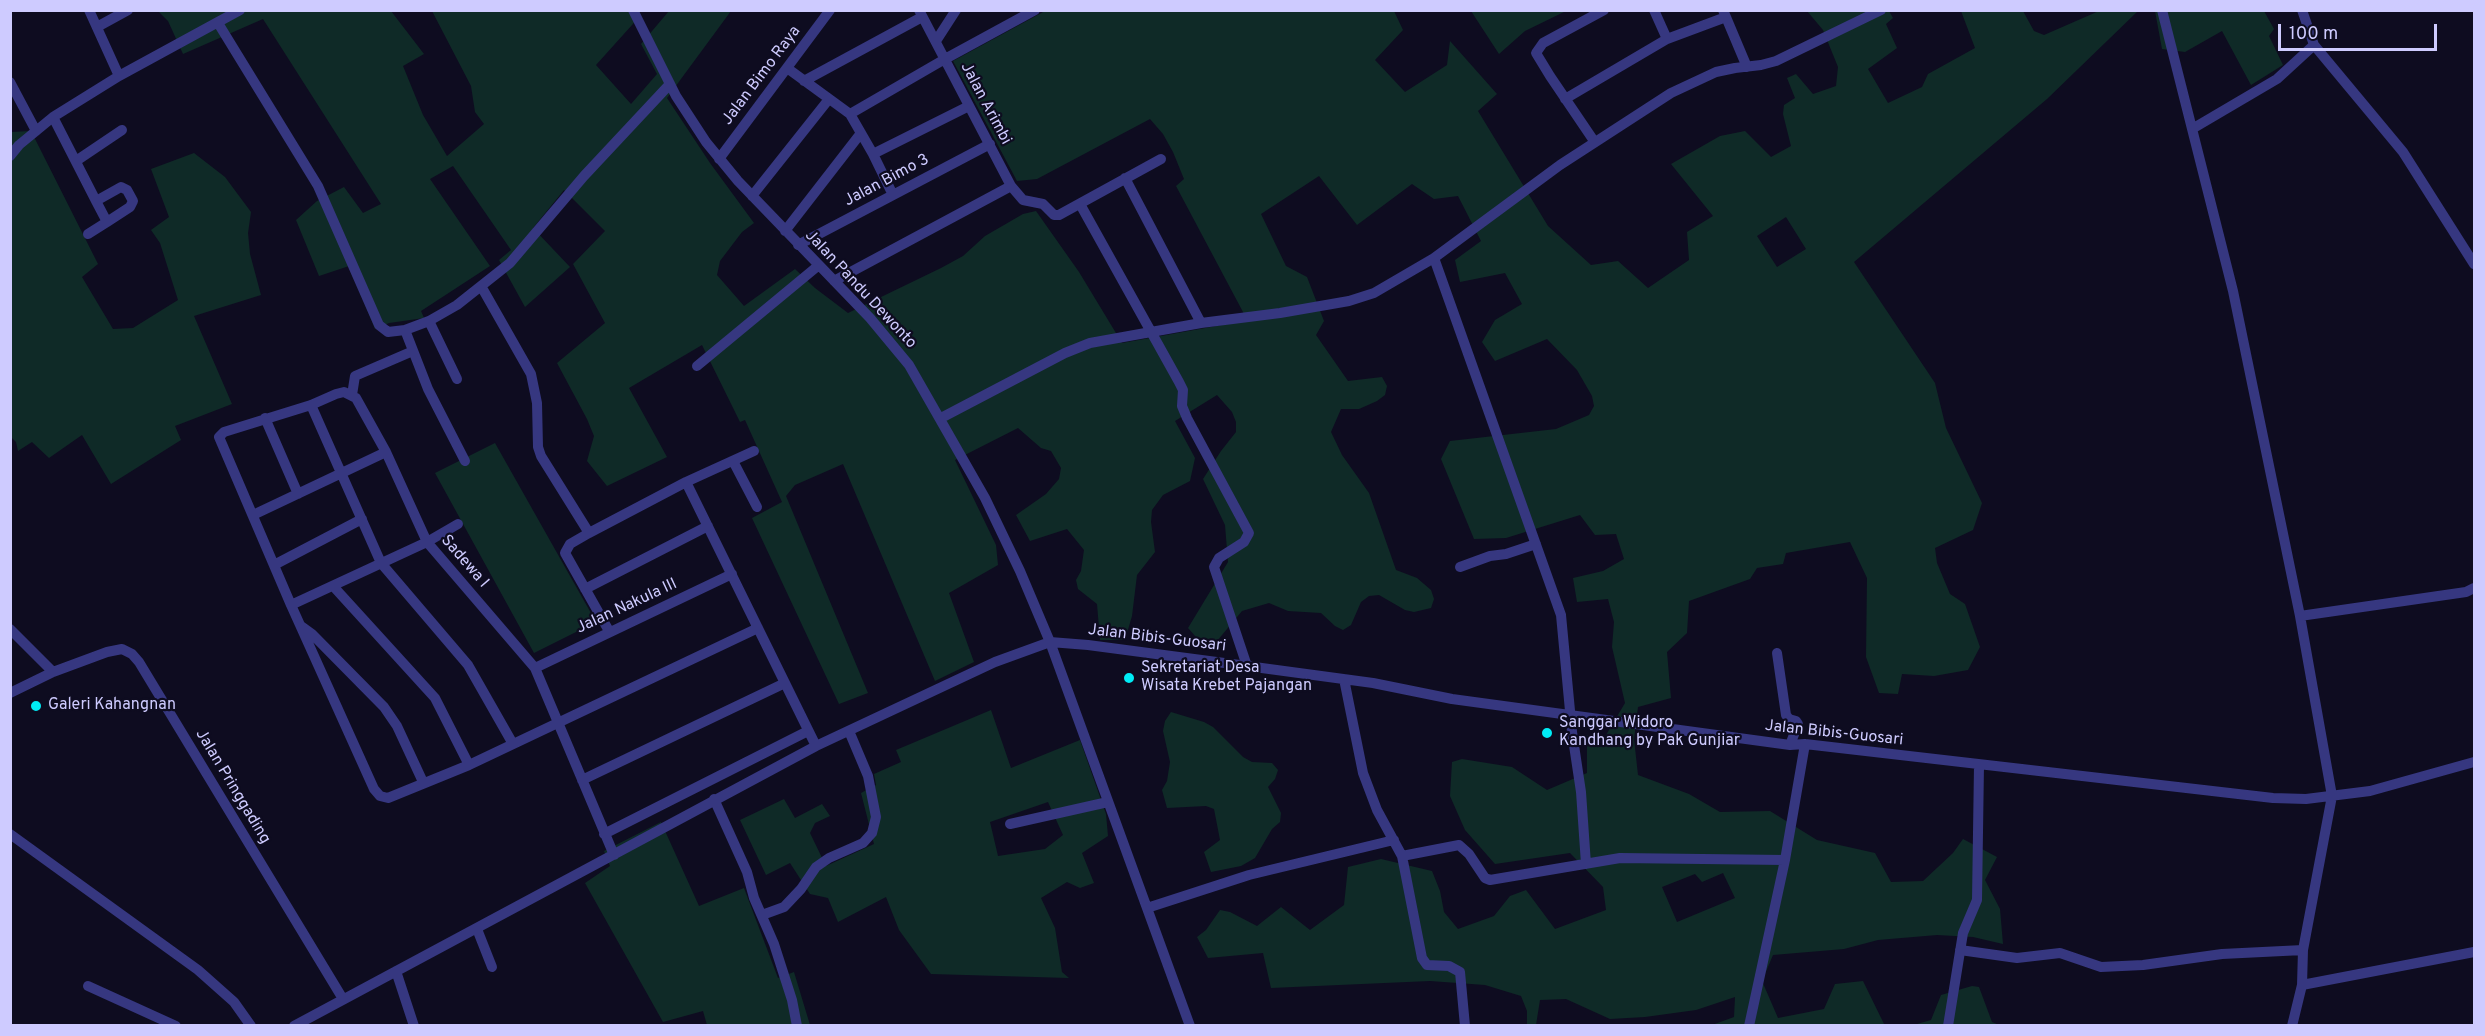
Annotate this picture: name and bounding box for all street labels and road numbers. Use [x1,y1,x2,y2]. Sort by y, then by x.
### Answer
street label: Jalan Bimo Raya [718,23,806,129]
street label: Jalan Arimbi [955,60,1015,148]
street label: Jalan Bimo 3 [841,151,933,211]
street label: Jalan Pandu Dewonto [800,227,920,353]
street label: Sadewa I [436,532,492,592]
street label: Jalan Nakula III [574,575,680,639]
street label: Jalan Bibis-Guosari [1087,621,1227,657]
street label: Jalan Bibis-Guosari [1764,717,1904,751]
street label: Jalan Pringgading [190,726,274,848]

